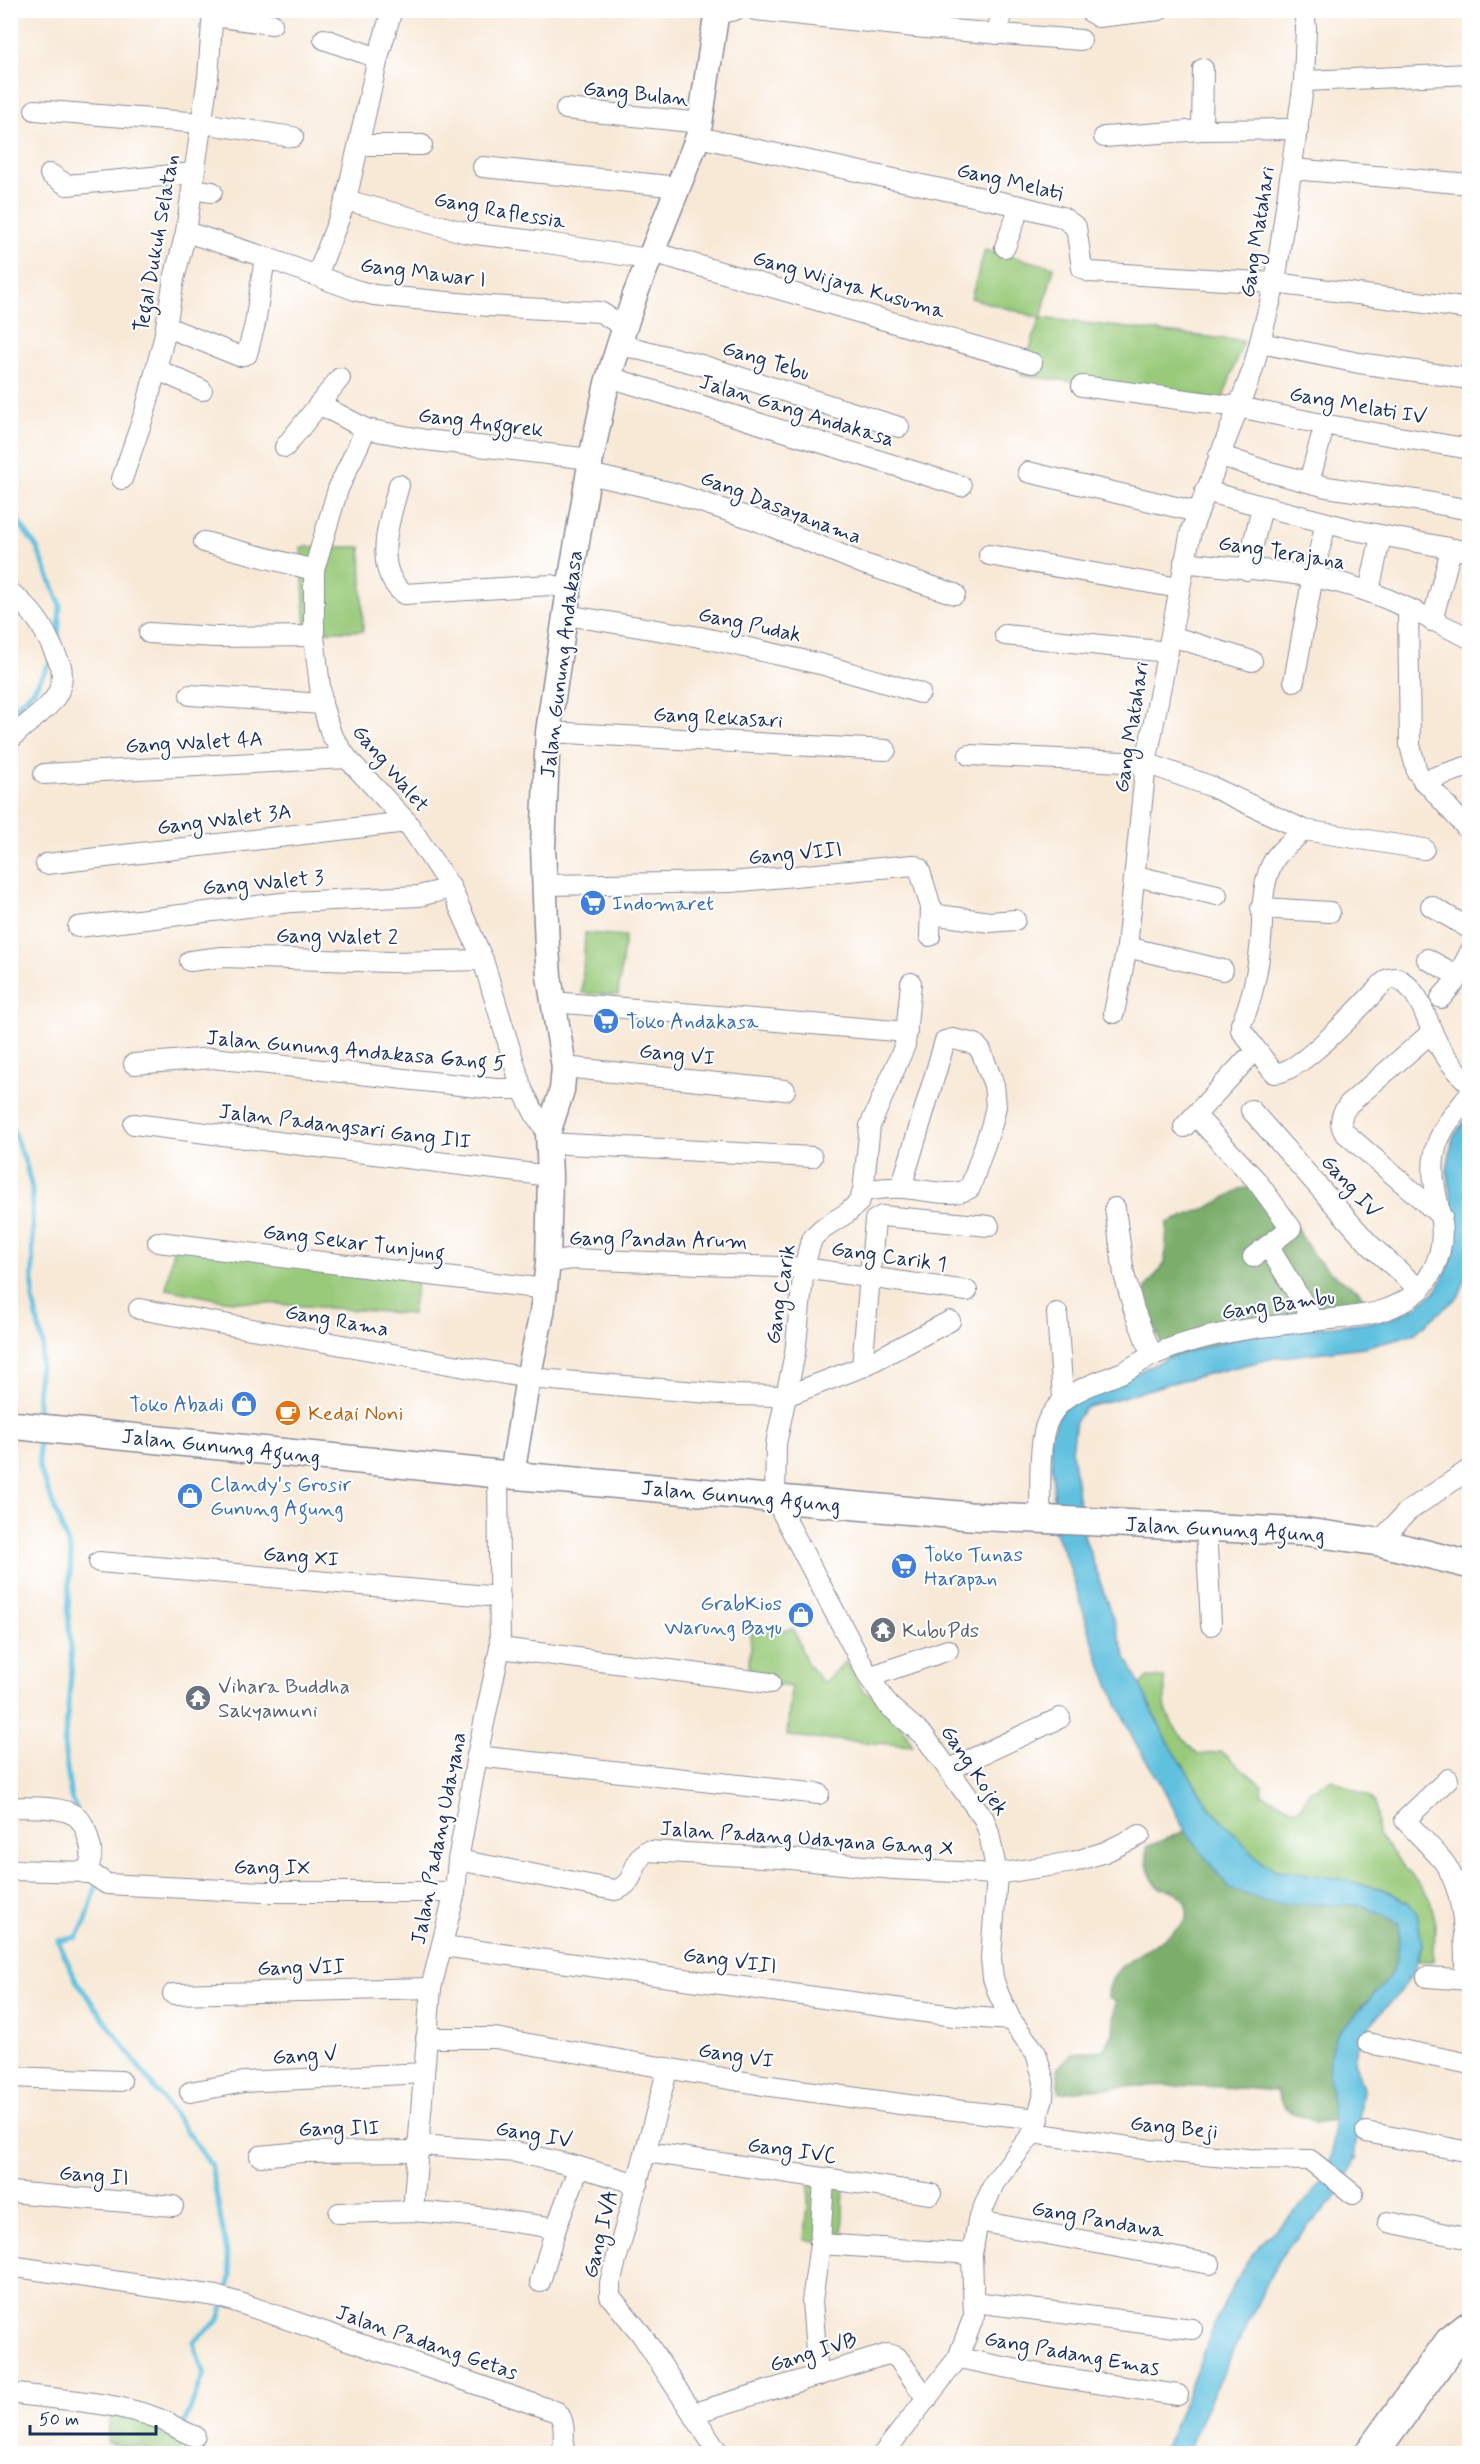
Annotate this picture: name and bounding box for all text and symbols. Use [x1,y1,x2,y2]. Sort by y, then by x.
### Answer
street label: Gang Bulan [582,75,691,115]
street label: Tegal Dukuh Selatan [128,152,188,335]
street label: Gang Melati [954,156,1066,209]
street label: Gang Matahari [1234,164,1283,300]
street label: Gang Raflessia [431,186,568,237]
street label: Gang Wijaya Kusuma [749,244,948,327]
street label: Gang Mawar I [358,251,487,296]
street label: Gang Tebu [718,334,813,388]
street label: Jalan Gang Andakasa [695,368,898,455]
street label: Gang Melati IV [1287,380,1429,433]
street label: Gang Anggrek [416,401,545,447]
street label: Gang Dasayanama [696,464,865,552]
street label: Gang Terajana [1216,529,1347,578]
street label: Jalan Gunung Andakasa [534,549,590,780]
street label: Gang Pudak [695,600,804,651]
street label: Gang Matahari [1108,659,1157,795]
street label: Gang Rekasari [652,701,784,736]
street label: Gang Walet [345,719,435,819]
street label: Gang Walet 4A [124,725,264,762]
street label: Gang Walet 3A [155,798,293,843]
street label: Gang VIII [747,836,843,873]
street label: Gang Walet 3 [201,864,325,903]
supermarket icon: Indomaret [578,888,608,918]
place label: Indomaret [612,890,714,918]
street label: Gang Walet 2 [276,922,398,953]
supermarket icon: Toko Andakasa [591,1006,621,1036]
place label: Toko Andakasa [626,1008,759,1036]
street label: Jalan Gunung Andakasa Gang 5 [205,1024,507,1080]
street label: Gang VI [638,1037,716,1074]
street label: Jalan Padangsari Gang III [217,1098,472,1157]
street label: Gang IV [1313,1149,1387,1226]
street label: Gang Sekar Tunjung [261,1218,447,1270]
street label: Gang Pandan Arum [568,1224,747,1257]
street label: Gang Carik 1 [829,1235,948,1280]
street label: Gang Carik [759,1242,804,1347]
street label: Gang Bambu [1220,1283,1337,1328]
street label: Gang Rama [283,1298,391,1345]
shop icon: Toko Abadi [229,1389,259,1419]
place label: Toko Abadi [129,1391,224,1419]
cafe icon: Kedai Noni [273,1398,303,1428]
place label: Kedai Noni [308,1400,404,1428]
street label: Jalan Gunung Agung [120,1423,322,1473]
place label: Clandy's Grosir Gunung Agung [210,1471,351,1525]
street label: Jalan Gunung Agung [640,1474,842,1522]
shop icon: Clandy's Grosir Gunung Agung [175,1481,205,1511]
street label: Jalan Gunung Agung [1124,1511,1325,1551]
street label: Gang XI [262,1540,340,1575]
place label: Toko Tunas Harapan [924,1541,1023,1593]
supermarket icon: Toko Tunas Harapan [889,1551,919,1581]
place label: GrabKios Warung Bayu [664,1590,782,1642]
shop icon: GrabKios Warung Bayu [786,1600,816,1630]
temple icon: KubuPds [868,1615,898,1645]
place label: KubuPds [902,1617,979,1645]
place label: Vihara Buddha Sakyamuni [218,1673,350,1725]
temple icon: Vihara Buddha Sakyamuni [183,1683,213,1713]
street label: Gang Kojek [933,1720,1015,1822]
street label: Jalan Padang Udayana [405,1729,473,1947]
street label: Jalan Padang Udayana Gang X [659,1815,955,1863]
street label: Gang IX [233,1853,311,1884]
street label: Gang VIII [681,1941,778,1982]
street label: Gang VII [257,1953,345,1984]
street label: Gang VI [696,2036,775,2077]
street label: Gang V [272,2040,339,2073]
street label: Gang Beji [1128,2109,1219,2148]
street label: Gang III [298,2114,380,2145]
street label: Gang IV [493,2114,575,2157]
street label: Gang IVC [745,2131,838,2172]
street label: Gang II [58,2159,130,2194]
street label: Gang IVA [577,2187,626,2281]
street label: Gang Pandawa [1029,2195,1167,2246]
street label: Jalan Padang Getas [332,2299,521,2387]
street label: Gang Padang Emas [982,2325,1162,2384]
street label: Gang IVB [766,2326,861,2380]
scale bar [30,2398,156,2436]
text: 50 m [39,2408,79,2432]

